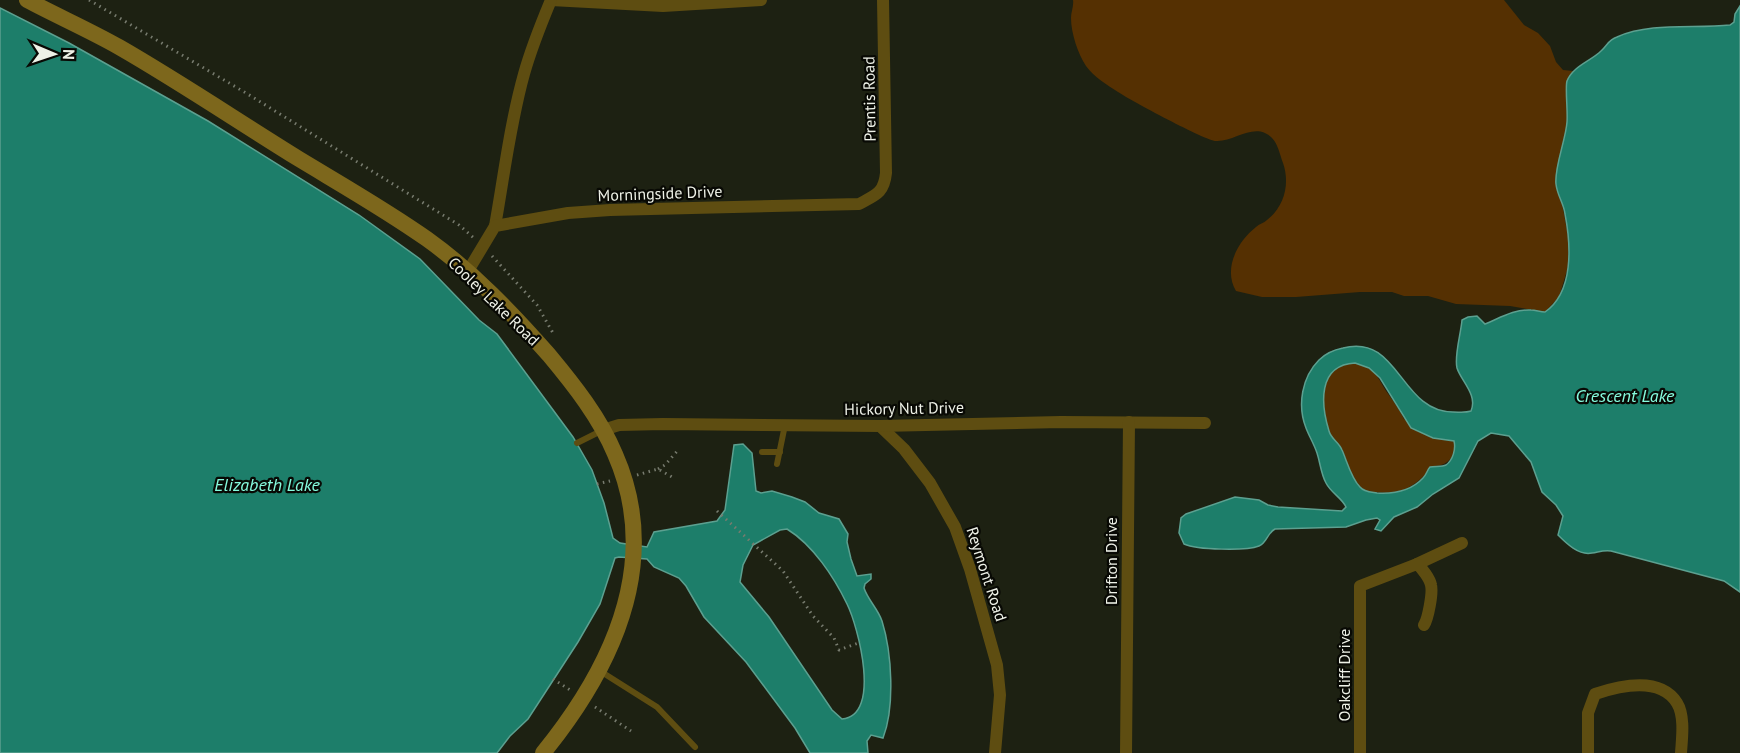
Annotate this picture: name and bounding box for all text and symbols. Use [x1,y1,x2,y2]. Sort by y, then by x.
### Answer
north arrow [24,24,84,84]
text: N [59,49,79,60]
street label: Prentis Road [858,56,880,142]
street label: Morningside Drive [597,181,723,205]
street label: Cooley Lake Road [444,252,544,350]
water label: Crescent Lake [1576,384,1675,407]
street label: Hickory Nut Drive [844,397,964,419]
water label: Elizabeth Lake [214,473,320,496]
street label: Drifton Drive [1101,517,1121,605]
street label: Reymont Road [962,524,1012,624]
street label: Oakcliff Drive [1334,629,1354,721]

